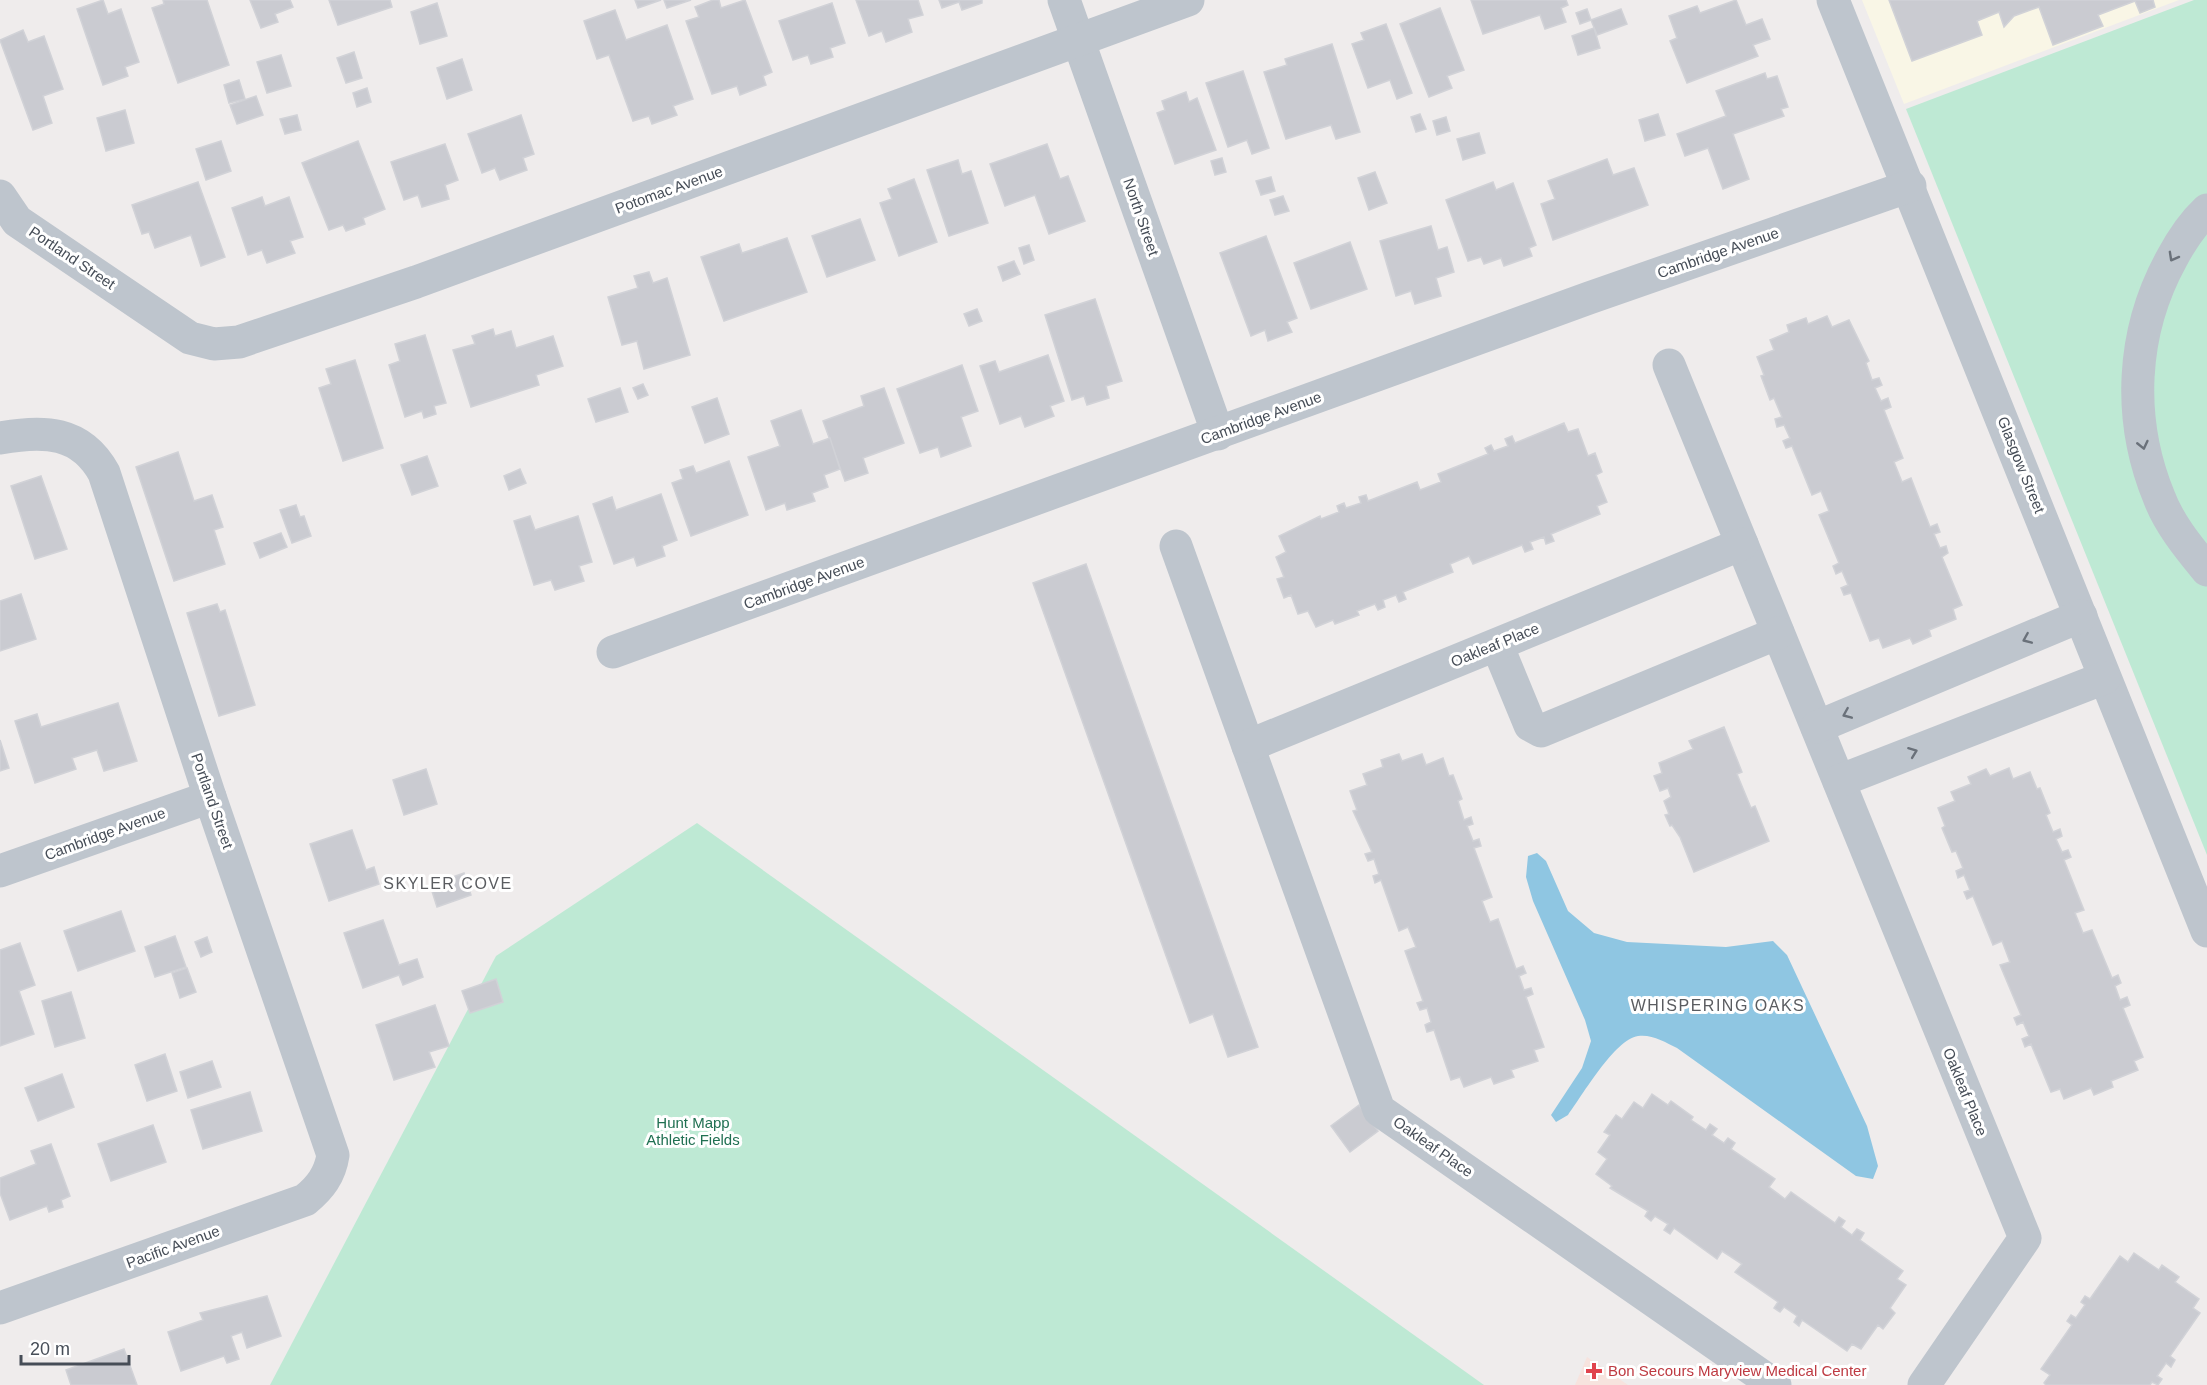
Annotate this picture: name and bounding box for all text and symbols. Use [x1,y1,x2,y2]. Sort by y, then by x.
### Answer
street label: Potomac Avenue [613,162,725,217]
street label: North Street [1120,176,1163,259]
street label: Portland Street [26,223,119,293]
street label: Cambridge Avenue [1655,224,1781,281]
one-way arrow [2169,251,2180,261]
street label: Cambridge Avenue [1198,388,1324,447]
street label: Glasgow Street [1994,414,2049,516]
one-way arrow [2136,440,2149,450]
street label: Cambridge Avenue [741,553,867,612]
street label: Oakleaf Place [1448,619,1541,670]
one-way arrow [2022,632,2033,644]
one-way arrow [1842,707,1853,719]
one-way arrow [1907,747,1918,759]
street label: Portland Street [188,751,237,852]
street label: Cambridge Avenue [42,804,168,863]
district label: SKYLER COVE [383,875,513,892]
district label: WHISPERING OAKS [1631,997,1805,1014]
street label: Oakleaf Place [1940,1045,1991,1138]
street label: Oakleaf Place [1390,1113,1476,1180]
park label: Hunt Mapp Athletic Fields [646,1114,740,1148]
street label: Pacific Avenue [124,1222,222,1271]
scale bar [21,1328,129,1366]
text: 20 m [30,1339,70,1359]
marker: Bon Secours Maryview Medical Center [1585,1362,1603,1380]
place label: Bon Secours Maryview Medical Center [1608,1362,1866,1379]

